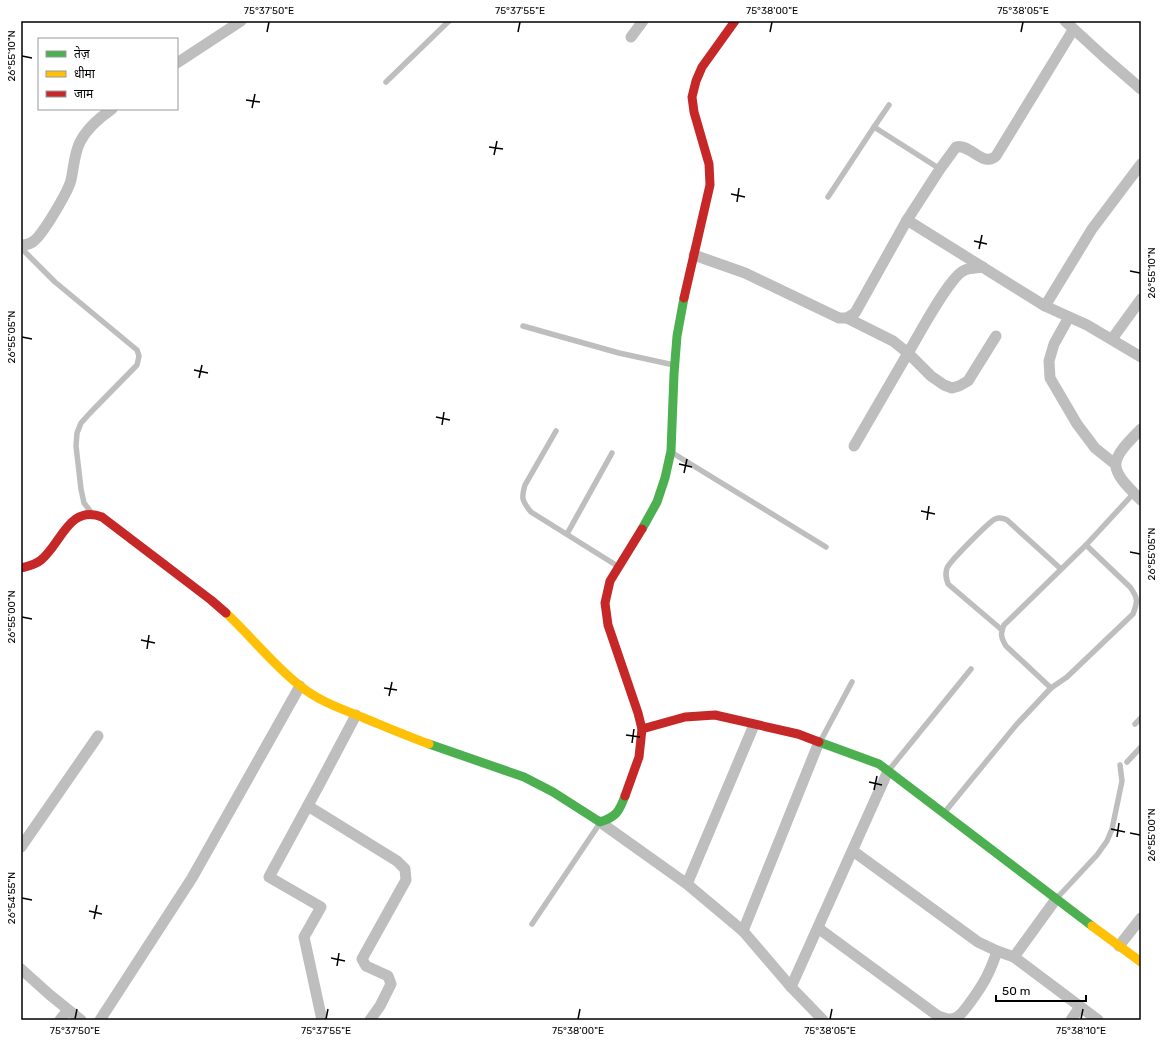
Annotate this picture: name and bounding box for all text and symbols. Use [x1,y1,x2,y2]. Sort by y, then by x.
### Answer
text: 75°37'50"E [244,5,294,17]
text: 75°37'55"E [495,5,545,17]
text: 75°38'00"E [746,5,798,17]
text: 75°38'05"E [997,5,1049,17]
text: 26°55'10"N [6,30,18,82]
legend [38,38,178,110]
text: तेज़ [74,46,91,61]
text: धीमा [74,66,96,81]
text: जाम [74,87,94,101]
text: 26°55'10"N [1146,247,1158,299]
text: 26°55'05"N [6,311,18,363]
text: 26°55'05"N [1146,528,1158,580]
text: 26°55'00"N [6,590,18,644]
text: 26°55'00"N [1146,808,1158,862]
text: 26°54'55"N [6,872,18,924]
scale bar [996,977,1086,1003]
text: 50 m [1002,984,1030,998]
text: 75°37'50"E [50,1025,100,1037]
text: 75°37'55"E [301,1025,351,1037]
text: 75°38'00"E [552,1025,604,1037]
text: 75°38'05"E [804,1025,856,1037]
text: 75°38'10"E [1056,1025,1106,1037]

